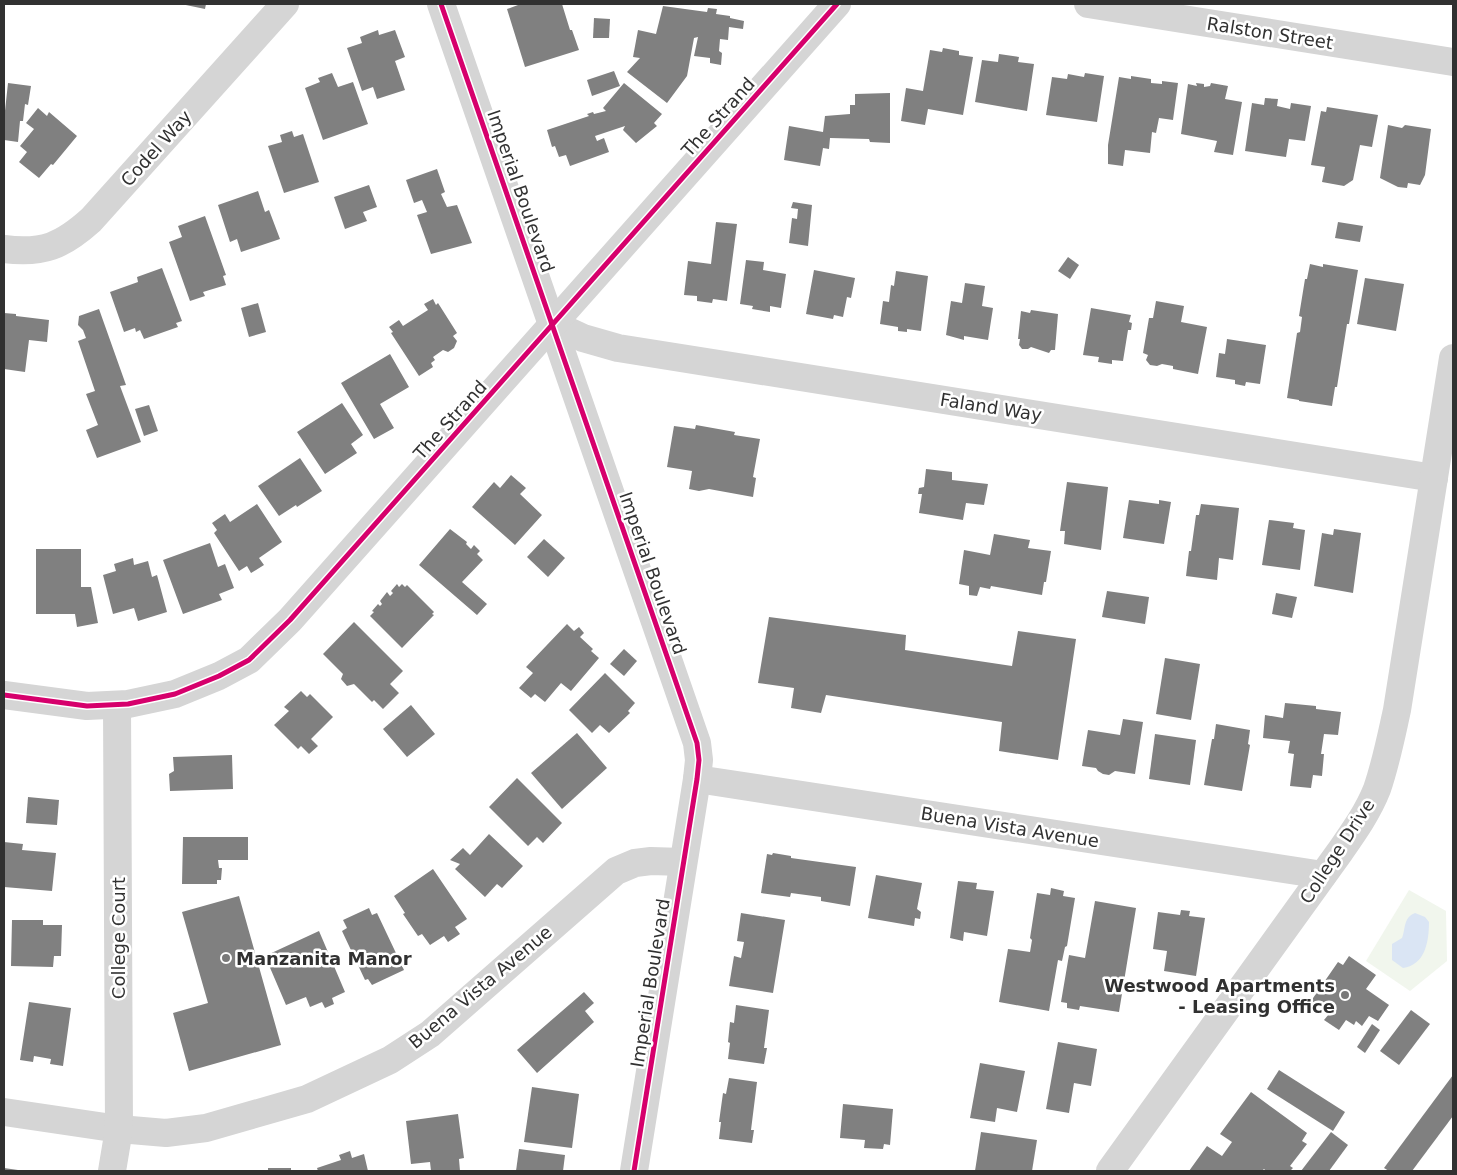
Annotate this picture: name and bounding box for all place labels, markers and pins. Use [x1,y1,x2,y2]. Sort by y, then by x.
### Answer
place label: Manzanita Manor [236,948,412,969]
marker: Manzanita Manor [220,952,232,964]
place label: Westwood Apartments - Leasing Office [1104,975,1335,1017]
marker: Westwood Apartments - Leasing Office [1339,989,1351,1001]

